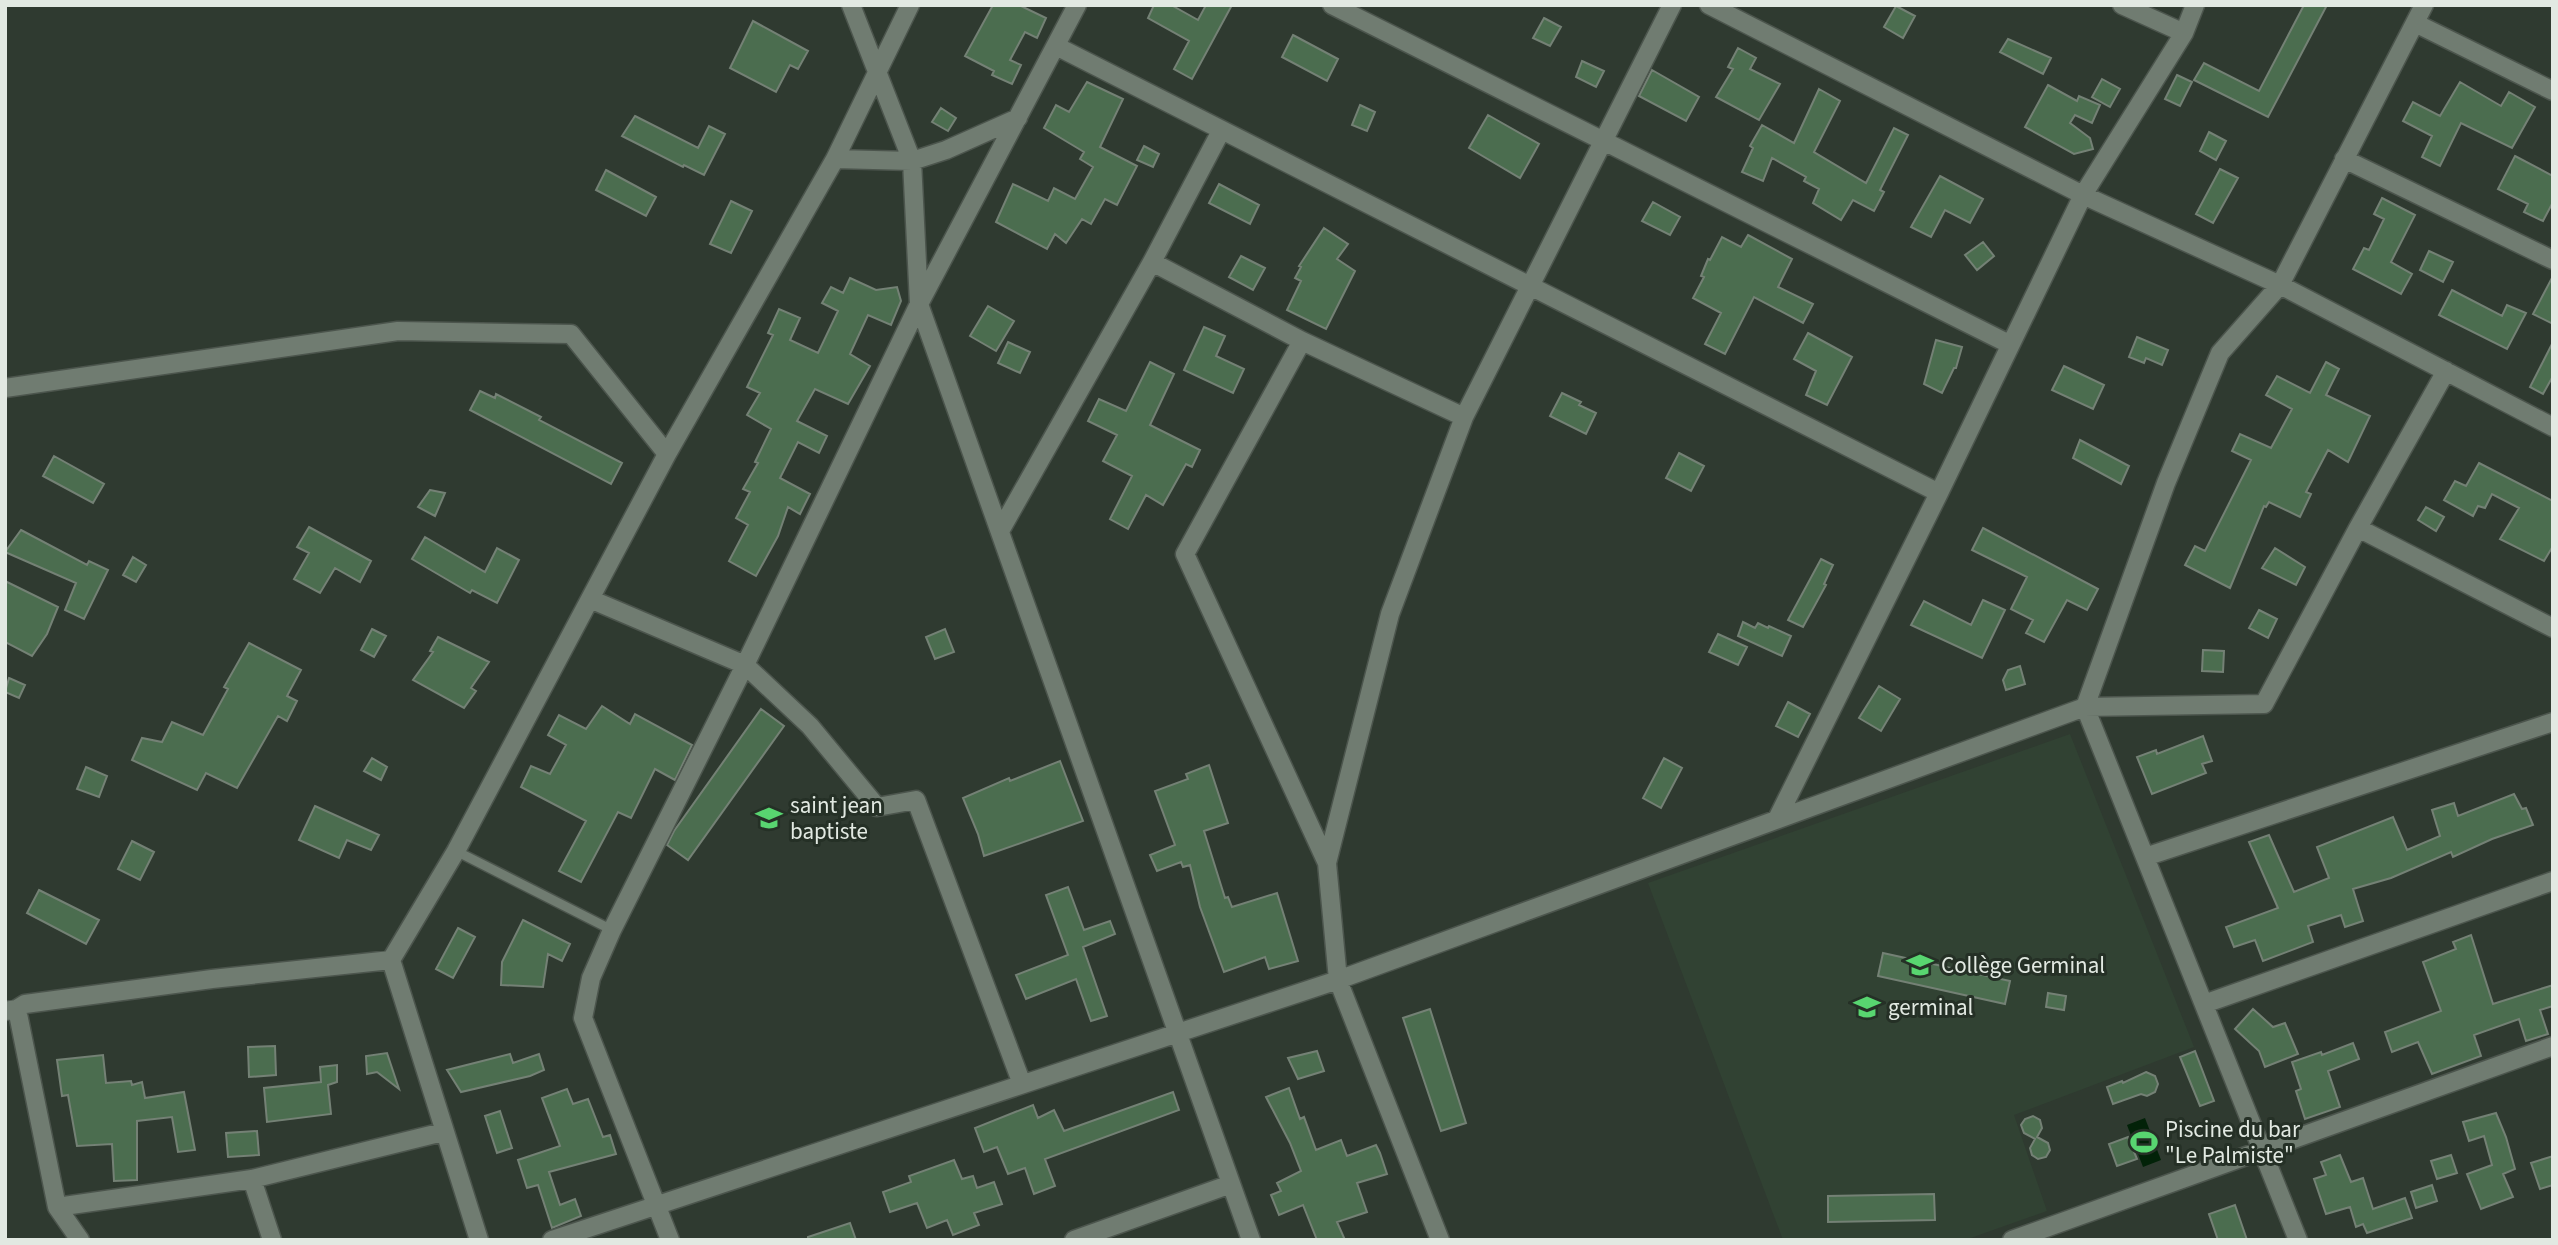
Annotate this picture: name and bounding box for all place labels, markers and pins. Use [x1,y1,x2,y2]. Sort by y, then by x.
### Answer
place label: saint jean baptiste [790,789,883,848]
school or university icon: saint jean baptiste [754,803,784,833]
place label: Collège Germinal [1941,949,2105,982]
school or university icon: Collège Germinal [1905,950,1935,980]
place label: germinal [1888,991,1973,1024]
school or university icon: germinal [1852,992,1882,1022]
place label: Piscine du bar "Le Palmiste" [2165,1113,2301,1172]
sports icon: Piscine du bar "Le Palmiste" [2129,1127,2159,1157]

